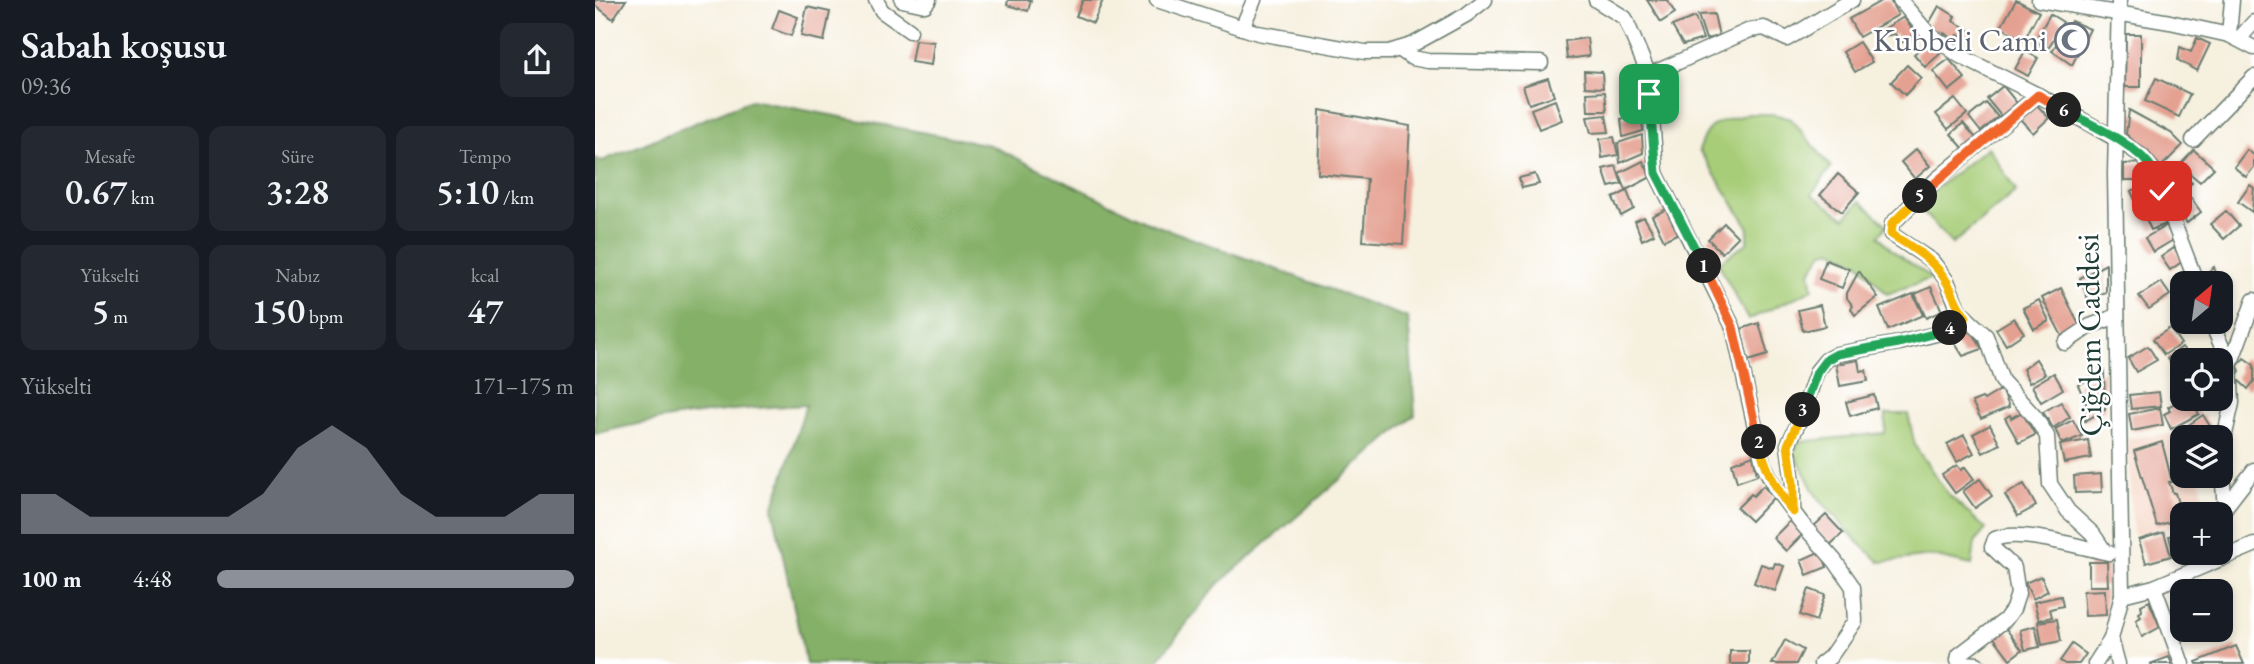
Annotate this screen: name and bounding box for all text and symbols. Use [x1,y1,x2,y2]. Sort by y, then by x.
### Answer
place label: Kubbeli Cami [1873,19,2047,61]
text: Sabah koşusu [21,20,227,69]
mosque icon: Kubbeli Cami [2053,21,2091,59]
button: share [500,23,574,97]
pin [1619,64,1679,124]
text: 09:36 [21,71,71,101]
icon: arrive [1630,75,1668,113]
pin: 6 [2047,92,2081,128]
text: 6 [2058,97,2069,122]
text: Mesafe [84,144,135,169]
text: Süre [281,144,314,169]
text: Tempo [459,144,511,169]
pin [2132,161,2192,221]
text: 0.67 [65,169,127,214]
text: 3:28 [266,169,329,214]
text: 5:10 [436,169,499,214]
icon: check [2143,172,2181,210]
pin: 5 [1903,178,1937,214]
text: 5 [1914,183,1925,208]
text: km [127,185,155,210]
text: /km [499,185,534,210]
street label: Çiğdem Caddesi [2066,233,2112,437]
pin: 1 [1687,248,1721,284]
text: 1 [1698,253,1709,278]
text: Yükselti [81,263,139,288]
text: Nabız [275,263,320,288]
text: kcal [471,263,499,288]
north arrow [2170,271,2233,334]
map controls [2170,271,2233,642]
text: 5 [92,288,110,333]
text: 150 [251,288,305,333]
text: 47 [467,288,503,333]
text: m [110,304,128,329]
text: bpm [305,304,344,329]
pin: 4 [1933,310,1967,346]
text: 4 [1944,315,1955,340]
button: locate [2170,348,2233,411]
text: Yükselti [21,371,92,401]
text: 171–175 m [473,371,574,401]
pin: 3 [1785,392,1821,428]
text: 3 [1797,397,1808,422]
pin: 2 [1741,424,1777,460]
button: layers [2170,425,2233,488]
text: 2 [1753,429,1764,454]
button: + [2170,502,2233,565]
text: 100 m [21,564,82,594]
text: 4:48 [133,564,172,594]
button: − [2170,579,2233,642]

